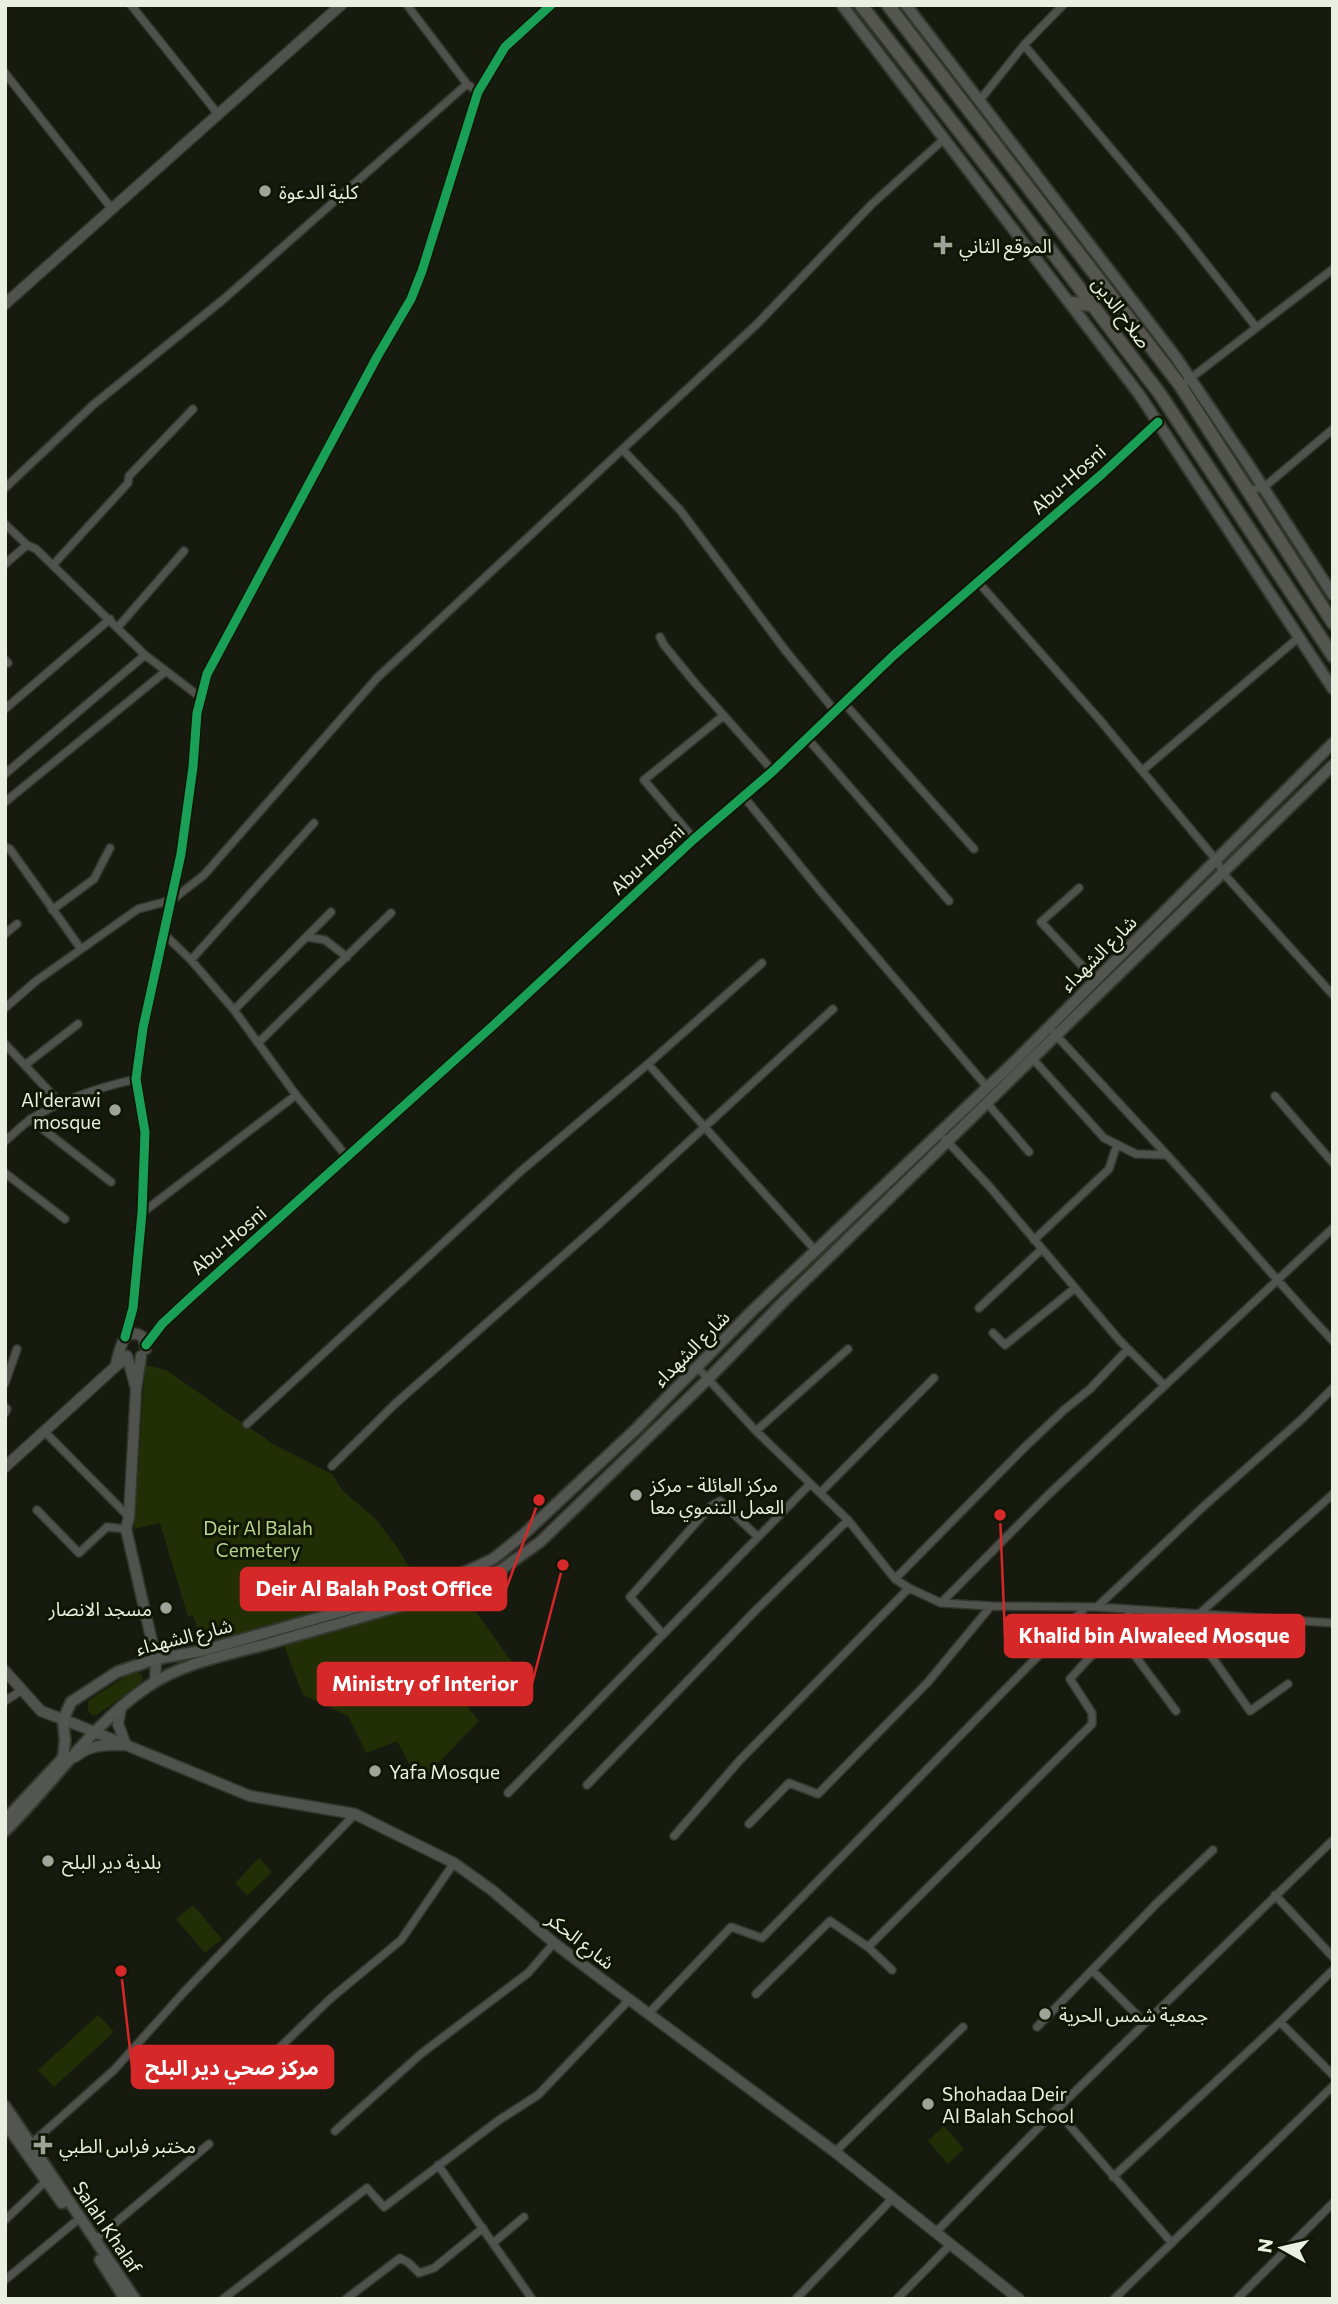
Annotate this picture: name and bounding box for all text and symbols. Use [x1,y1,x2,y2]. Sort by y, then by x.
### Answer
place label: كلية الدعوة [279,180,359,204]
marker: كلية الدعوة [257,183,273,199]
place label: الموقع الثاني [959,234,1052,261]
marker: الموقع الثاني [933,235,953,255]
street label: صلاح الدين [1085,272,1156,354]
street label: Abu-Hosni [1026,439,1110,519]
street label: Abu-Hosni [605,819,689,899]
street label: شارع الشهداء [1055,910,1143,998]
place label: Al'derawi mosque [21,1088,101,1133]
marker: Al'derawi mosque [107,1102,123,1118]
street label: Abu-Hosni [185,1201,271,1279]
street label: شارع الشهداء [648,1305,736,1393]
place label: مركز العائلة - مركز العمل التنموي معا [649,1473,784,1522]
marker: مركز العائلة - مركز العمل التنموي معا [628,1487,644,1503]
park label: Deir Al Balah Cemetery [203,1516,313,1561]
callout: Deir Al Balah Post Office [241,1568,506,1610]
text: Deir Al Balah Post Office [256,1575,492,1600]
place label: مسجد الانصار [48,1597,152,1621]
marker: مسجد الانصار [158,1600,174,1616]
street label: شارع الشهداء [133,1613,235,1662]
callout: Khalid bin Alwaleed Mosque [1005,1615,1304,1657]
text: Khalid bin Alwaleed Mosque [1018,1622,1290,1647]
callout: Ministry of Interior [318,1663,532,1705]
text: Ministry of Interior [332,1670,518,1695]
place label: Yafa Mosque [389,1760,500,1783]
marker: Yafa Mosque [367,1763,383,1779]
place label: بلدية دير البلح [62,1850,161,1877]
marker: بلدية دير البلح [40,1853,56,1869]
street label: شارع الحكر [540,1906,619,1976]
place label: جمعية شمس الحرية [1059,2003,1208,2027]
marker: جمعية شمس الحرية [1037,2006,1053,2022]
callout: مركز صحي دير البلح [132,2046,333,2088]
text: مركز صحي دير البلح [145,2054,319,2085]
place label: Shohadaa Deir Al Balah School [942,2082,1074,2127]
marker: Shohadaa Deir Al Balah School [920,2096,936,2112]
place label: مختبر فراس الطبي [59,2134,196,2161]
marker: مختبر فراس الطبي [33,2135,53,2155]
street label: Salah Khalaf [69,2177,148,2278]
north arrow [1247,2213,1317,2283]
text: N [1252,2237,1277,2254]

